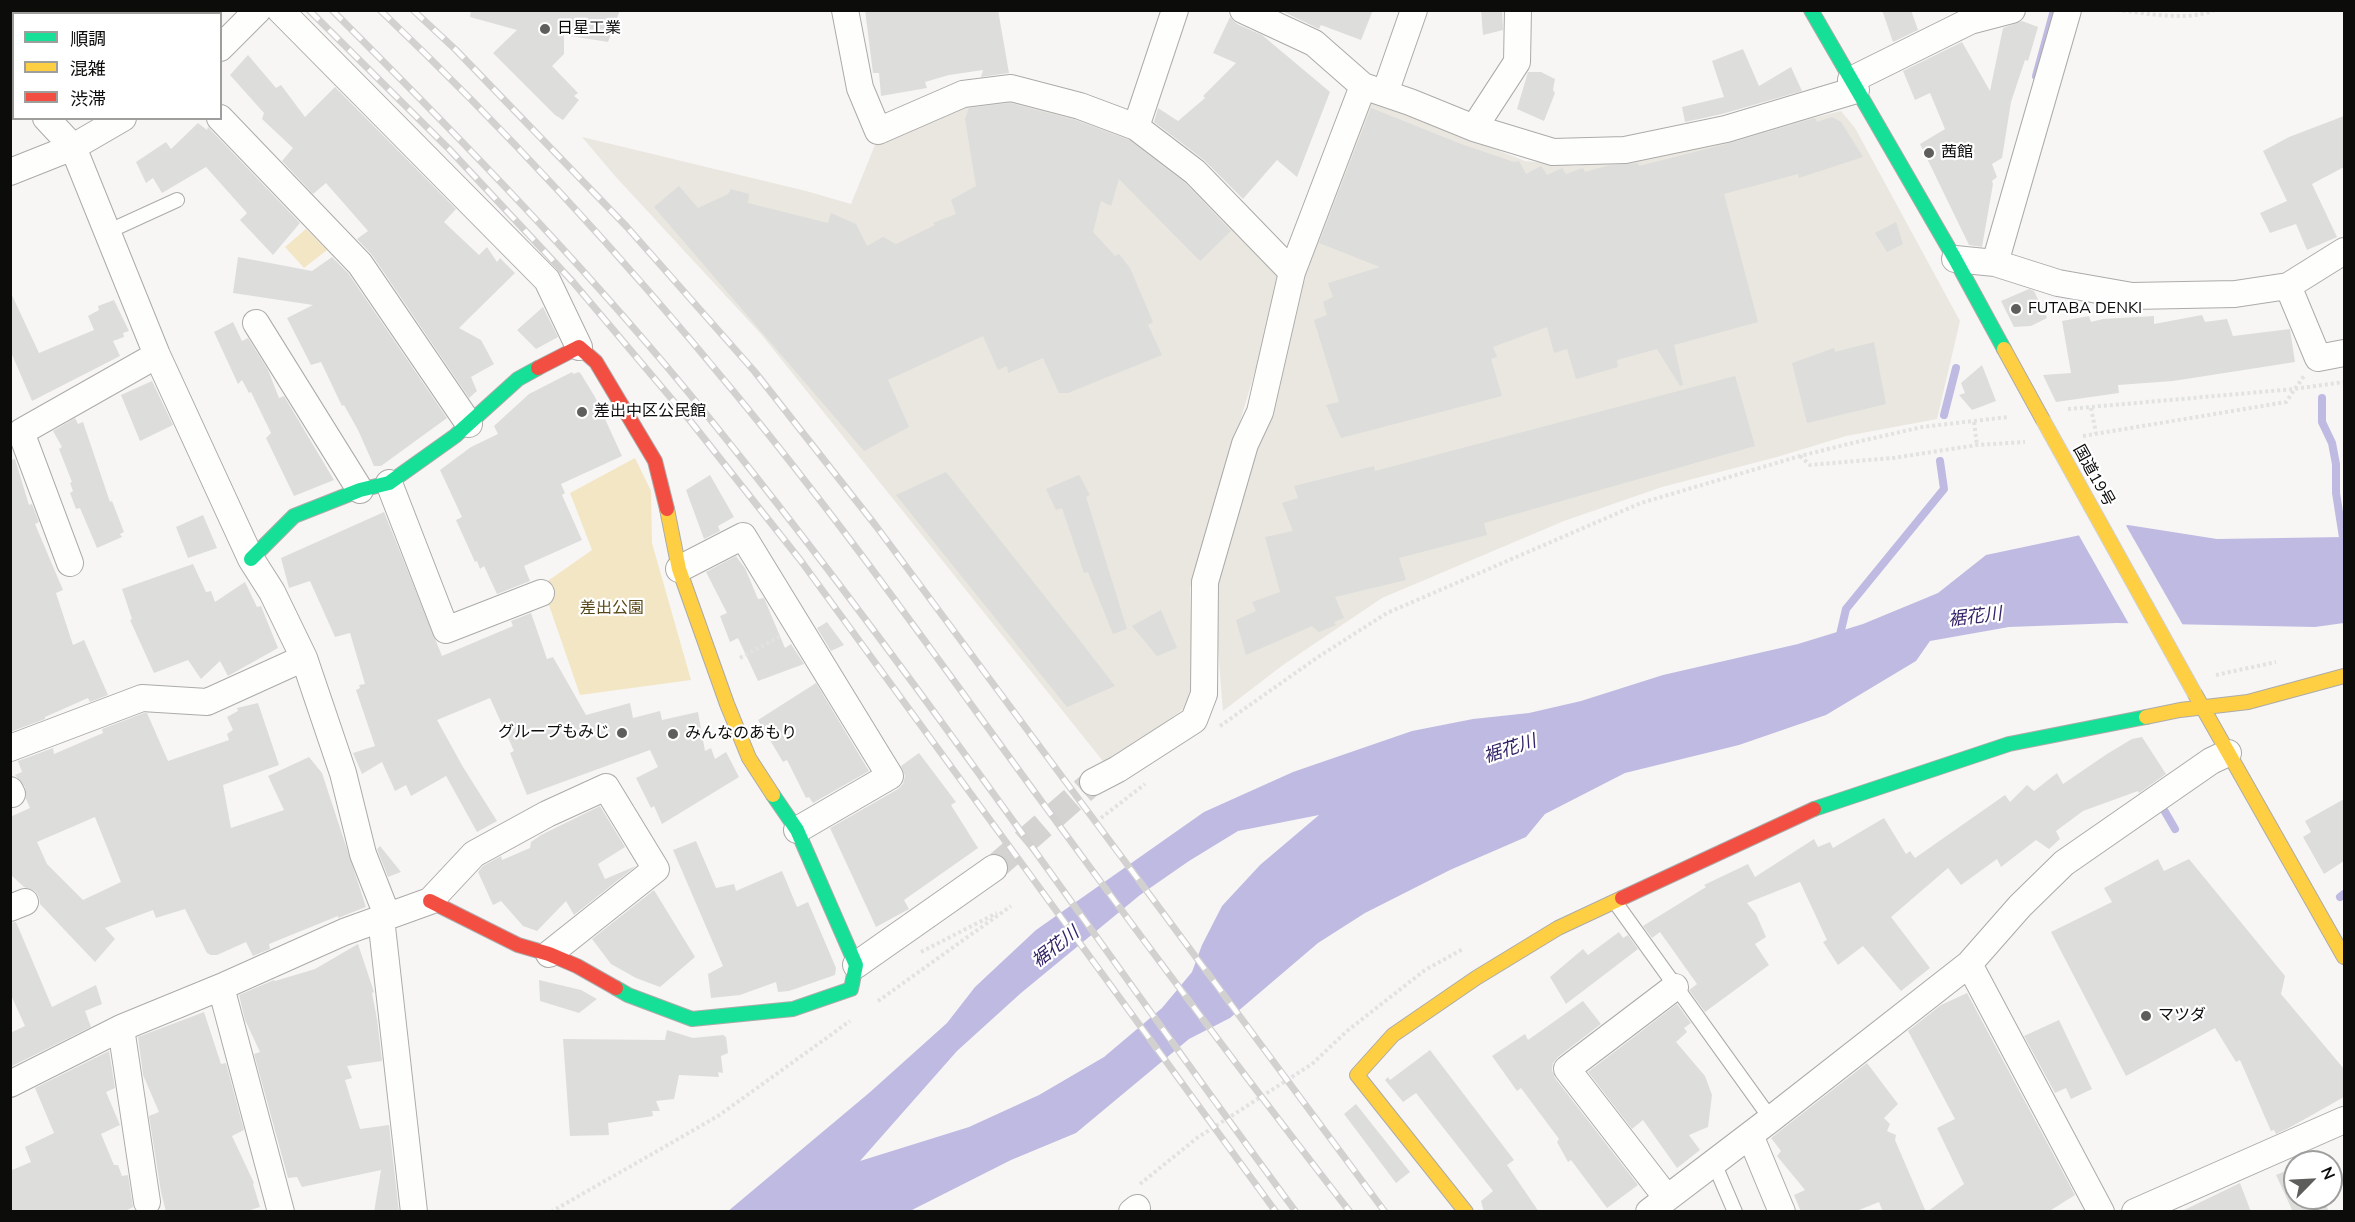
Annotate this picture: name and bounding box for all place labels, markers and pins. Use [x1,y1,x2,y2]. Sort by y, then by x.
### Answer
place label: 日星工業 [557,19,621,39]
marker: 日星工業 [538,22,552,36]
place label: 茜館 [1941,143,1973,163]
marker: 茜館 [1922,146,1936,160]
place label: FUTABA DENKI [2028,299,2142,319]
marker: FUTABA DENKI [2009,302,2023,316]
place label: 差出中区公民館 [594,402,706,422]
marker: 差出中区公民館 [575,405,589,419]
place label: グループもみじ [498,723,610,743]
place label: みんなのあもり [685,724,797,744]
marker: グループもみじ [615,726,629,740]
marker: みんなのあもり [666,727,680,741]
place label: マツダ [2158,1006,2206,1026]
marker: マツダ [2139,1009,2153,1023]

